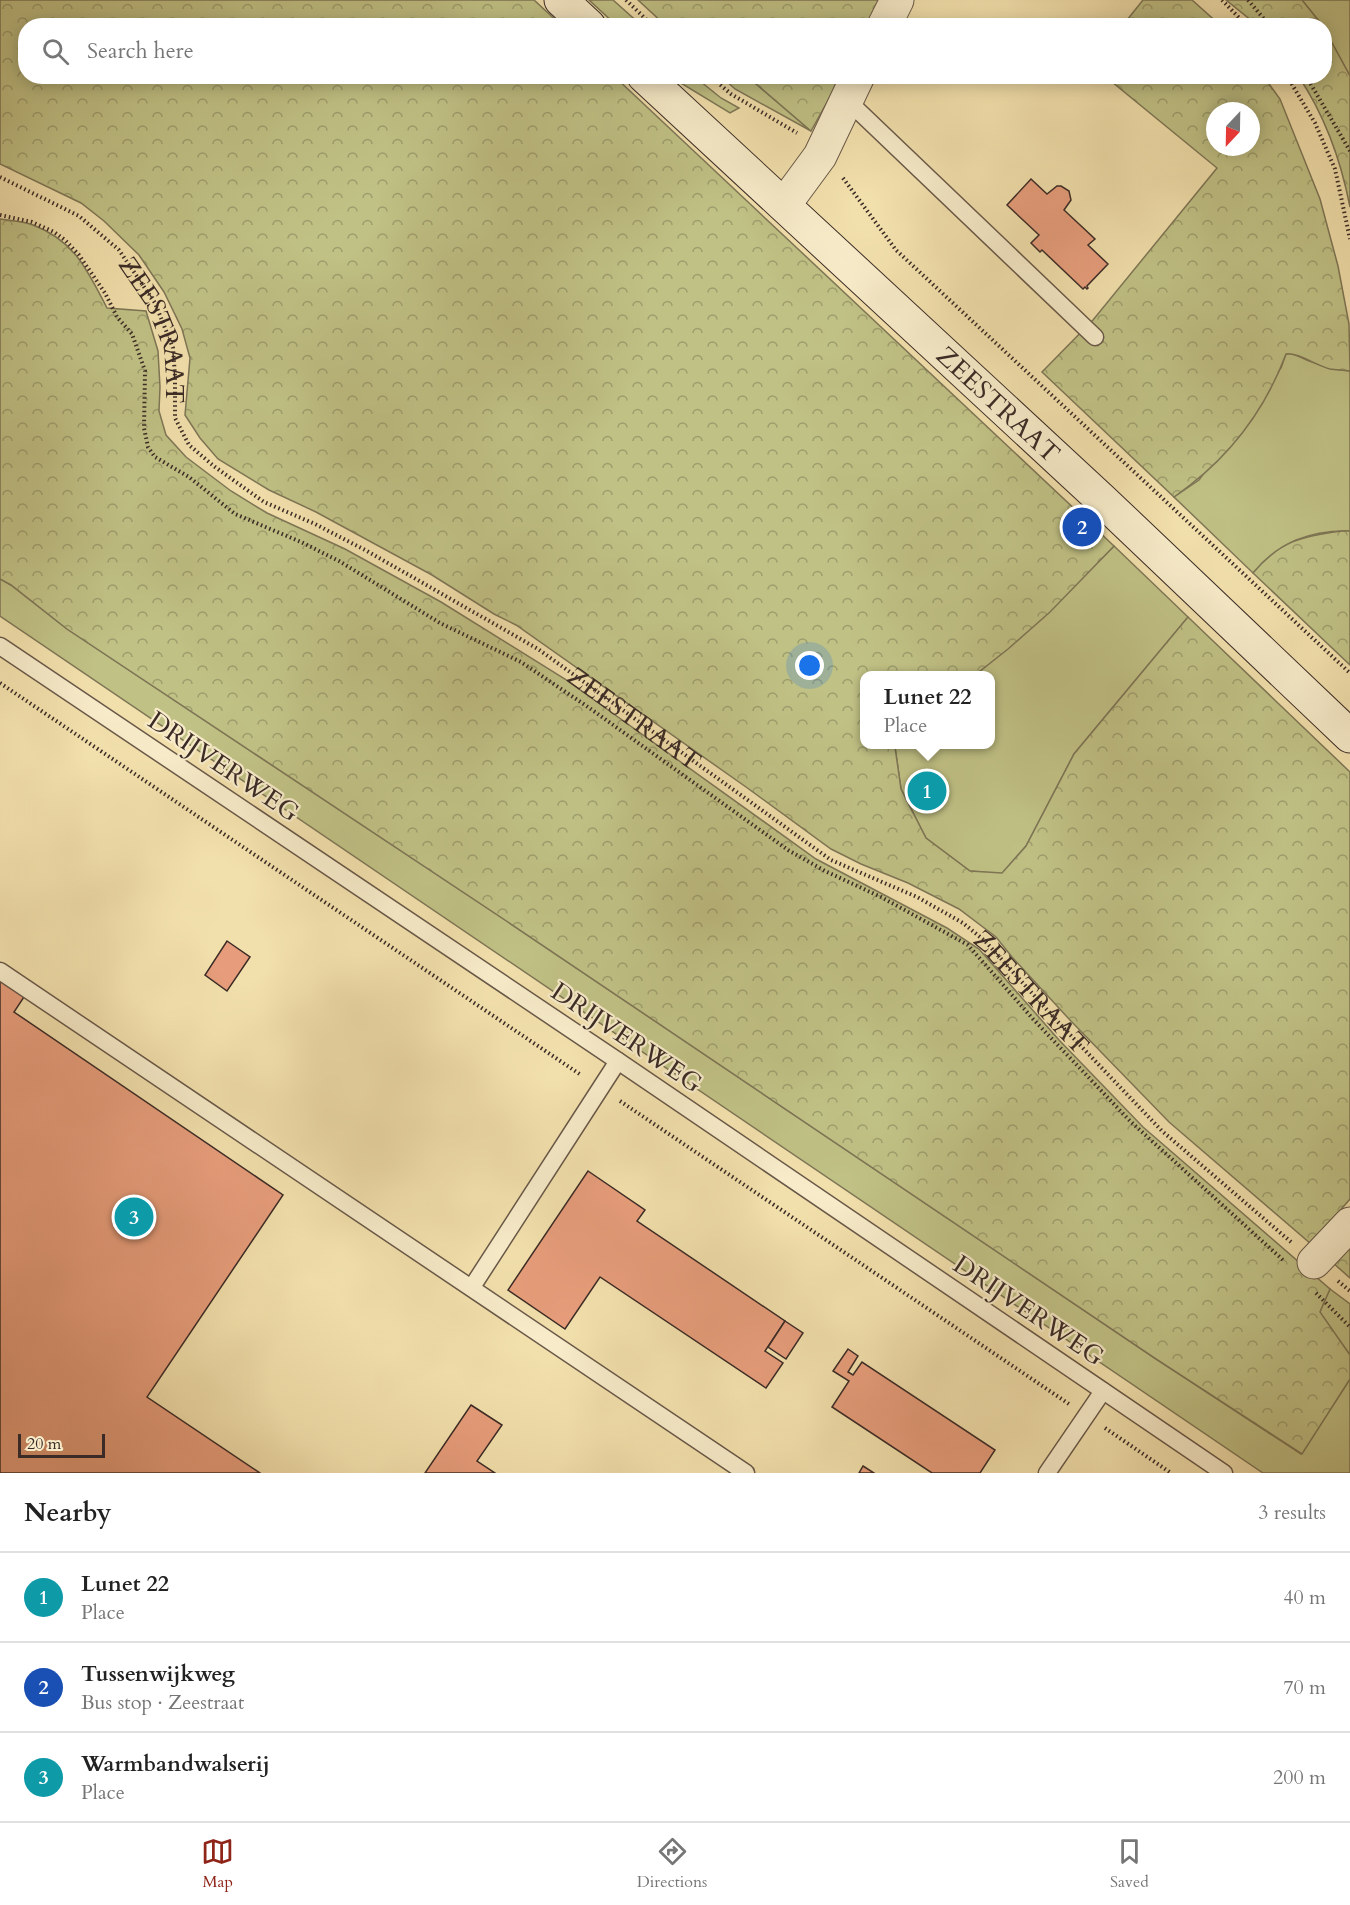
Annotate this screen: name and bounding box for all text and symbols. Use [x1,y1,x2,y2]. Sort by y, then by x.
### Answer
search box [18,18,1332,84]
icon: search [39,35,72,68]
text: Search here [87,36,194,66]
north arrow [1206,102,1260,156]
street label: ZEESTRAAT [110,250,193,403]
street label: ZEESTRAAT [929,338,1068,471]
pin: 2 [1062,504,1102,550]
your location [795,651,824,680]
street label: ZEESTRAAT [560,659,708,779]
popup [860,671,995,749]
text: Lunet 22 [883,682,972,712]
street label: DRIJVERWEG [141,703,306,830]
text: Place [883,712,927,739]
pin: 1 [908,768,946,814]
street label: ZEESTRAAT [966,922,1097,1062]
street label: DRIJVERWEG [544,974,709,1101]
pin: 3 [114,1194,154,1240]
street label: DRIJVERWEG [946,1247,1111,1374]
scale bar [18,1431,105,1458]
text: 20 m [27,1433,61,1455]
text: Nearby [24,1495,112,1530]
text: 3 results [1258,1499,1326,1526]
text: Lunet 22 [81,1569,169,1599]
text: 1 [38,1584,49,1611]
text: 40 m [1283,1584,1326,1611]
text: Place [81,1599,125,1626]
text: Tussenwijkweg [81,1659,235,1689]
text: 2 [38,1674,49,1701]
text: 70 m [1283,1674,1326,1701]
text: Bus stop · Zeestraat [81,1689,244,1716]
text: Warmbandwalserij [81,1749,270,1779]
text: 3 [38,1764,49,1791]
text: 200 m [1273,1764,1326,1791]
text: Place [81,1779,125,1806]
tab: Map [201,1835,234,1893]
tab: Directions [637,1835,707,1893]
tab: Saved [1110,1835,1149,1893]

